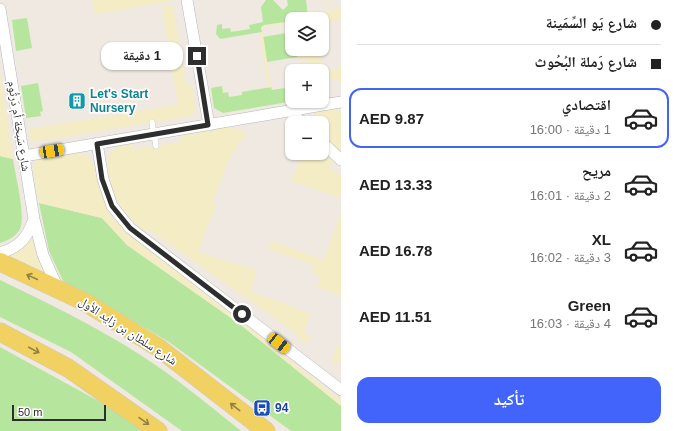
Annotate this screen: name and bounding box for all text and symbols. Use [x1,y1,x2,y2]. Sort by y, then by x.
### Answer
map controls [285,12,329,160]
button: layers [285,12,329,56]
text: شارع يَو السِّمَينة [546,14,637,31]
callout: 1 دقيقة [101,42,183,70]
route end [188,47,206,65]
text: 1 دقيقة [123,48,161,63]
text: شارع رَملة البُحُوث [535,53,637,70]
button: + [285,64,329,108]
street label: شارع سَبخة أم دَرثُوم [4,80,33,173]
place label: Let's Start Nursery [90,87,148,115]
building icon: Let's Start Nursery [67,91,87,111]
text: اقتصادي [562,96,611,113]
icon: car [623,100,659,136]
text: AED 9.87 [359,110,424,127]
button: − [285,116,329,160]
text: 1 دقيقة · 16:00 [530,122,611,137]
car [39,143,65,159]
text: مريح [582,162,611,179]
icon: car [623,166,659,202]
text: AED 13.33 [359,176,432,193]
text: 2 دقيقة · 16:01 [530,188,611,203]
text: XL [592,231,611,248]
icon: car [623,232,659,268]
text: AED 16.78 [359,242,432,259]
text: 3 دقيقة · 16:02 [530,250,611,265]
one-way arrow [27,273,39,280]
street label: شارع سلطان بن زايد الأول [76,294,180,369]
text: Green [568,297,611,314]
icon: car [623,298,659,334]
route start [233,305,251,323]
text: AED 11.51 [359,308,432,325]
text: 4 دقيقة · 16:03 [530,316,611,331]
car [266,331,292,355]
one-way arrow [28,347,40,355]
button: تأكيد [357,377,661,423]
bus stop icon: 94 [252,398,272,418]
place label: 94 [275,401,289,415]
scale bar [12,403,106,422]
one-way arrow [230,403,241,411]
text: 50 m [18,406,42,418]
one-way arrow [138,417,149,425]

